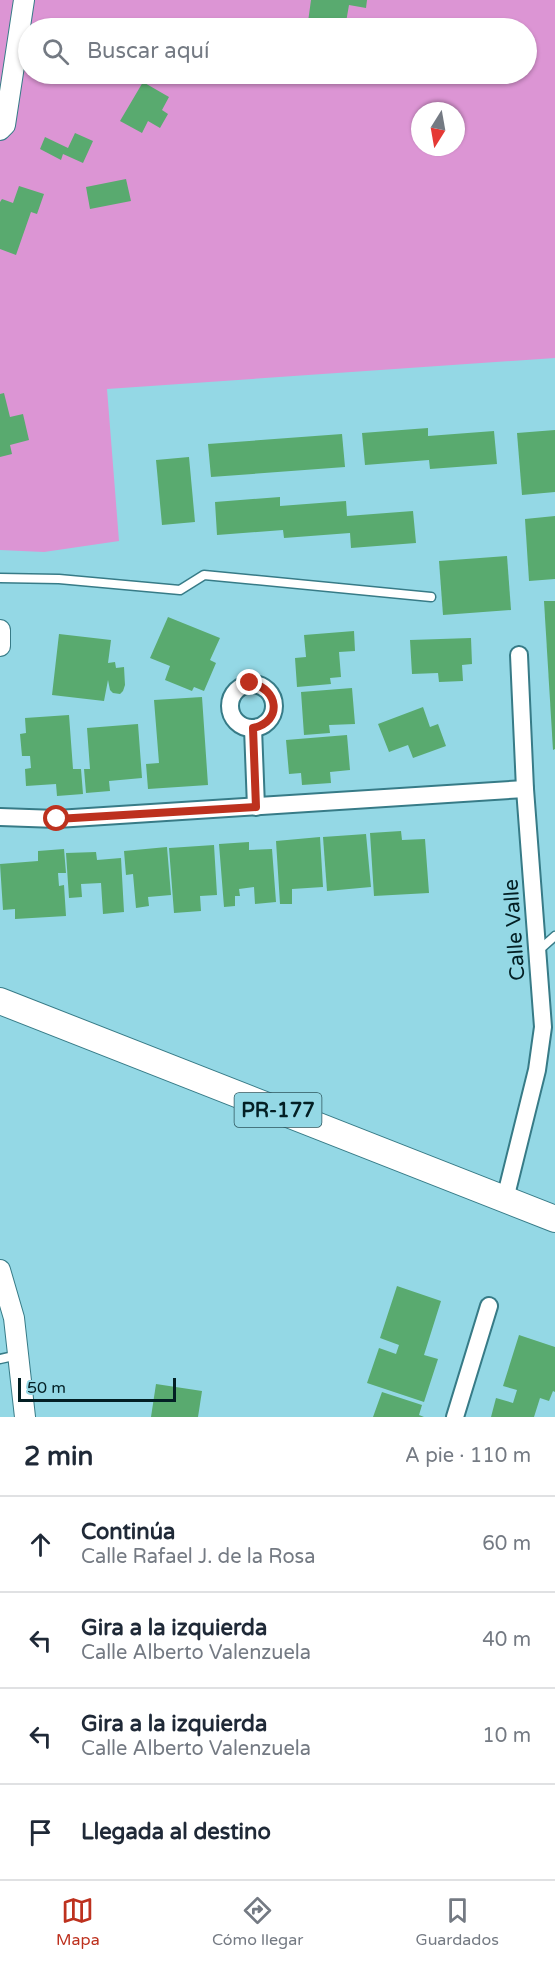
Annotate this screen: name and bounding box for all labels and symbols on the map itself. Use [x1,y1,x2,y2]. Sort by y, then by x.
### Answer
north arrow [411,102,465,156]
route end [236,669,262,695]
route start [43,805,69,831]
street label: Calle Valle [498,878,531,982]
road number: PR-177 [234,1093,322,1127]
scale bar [18,1375,176,1402]

